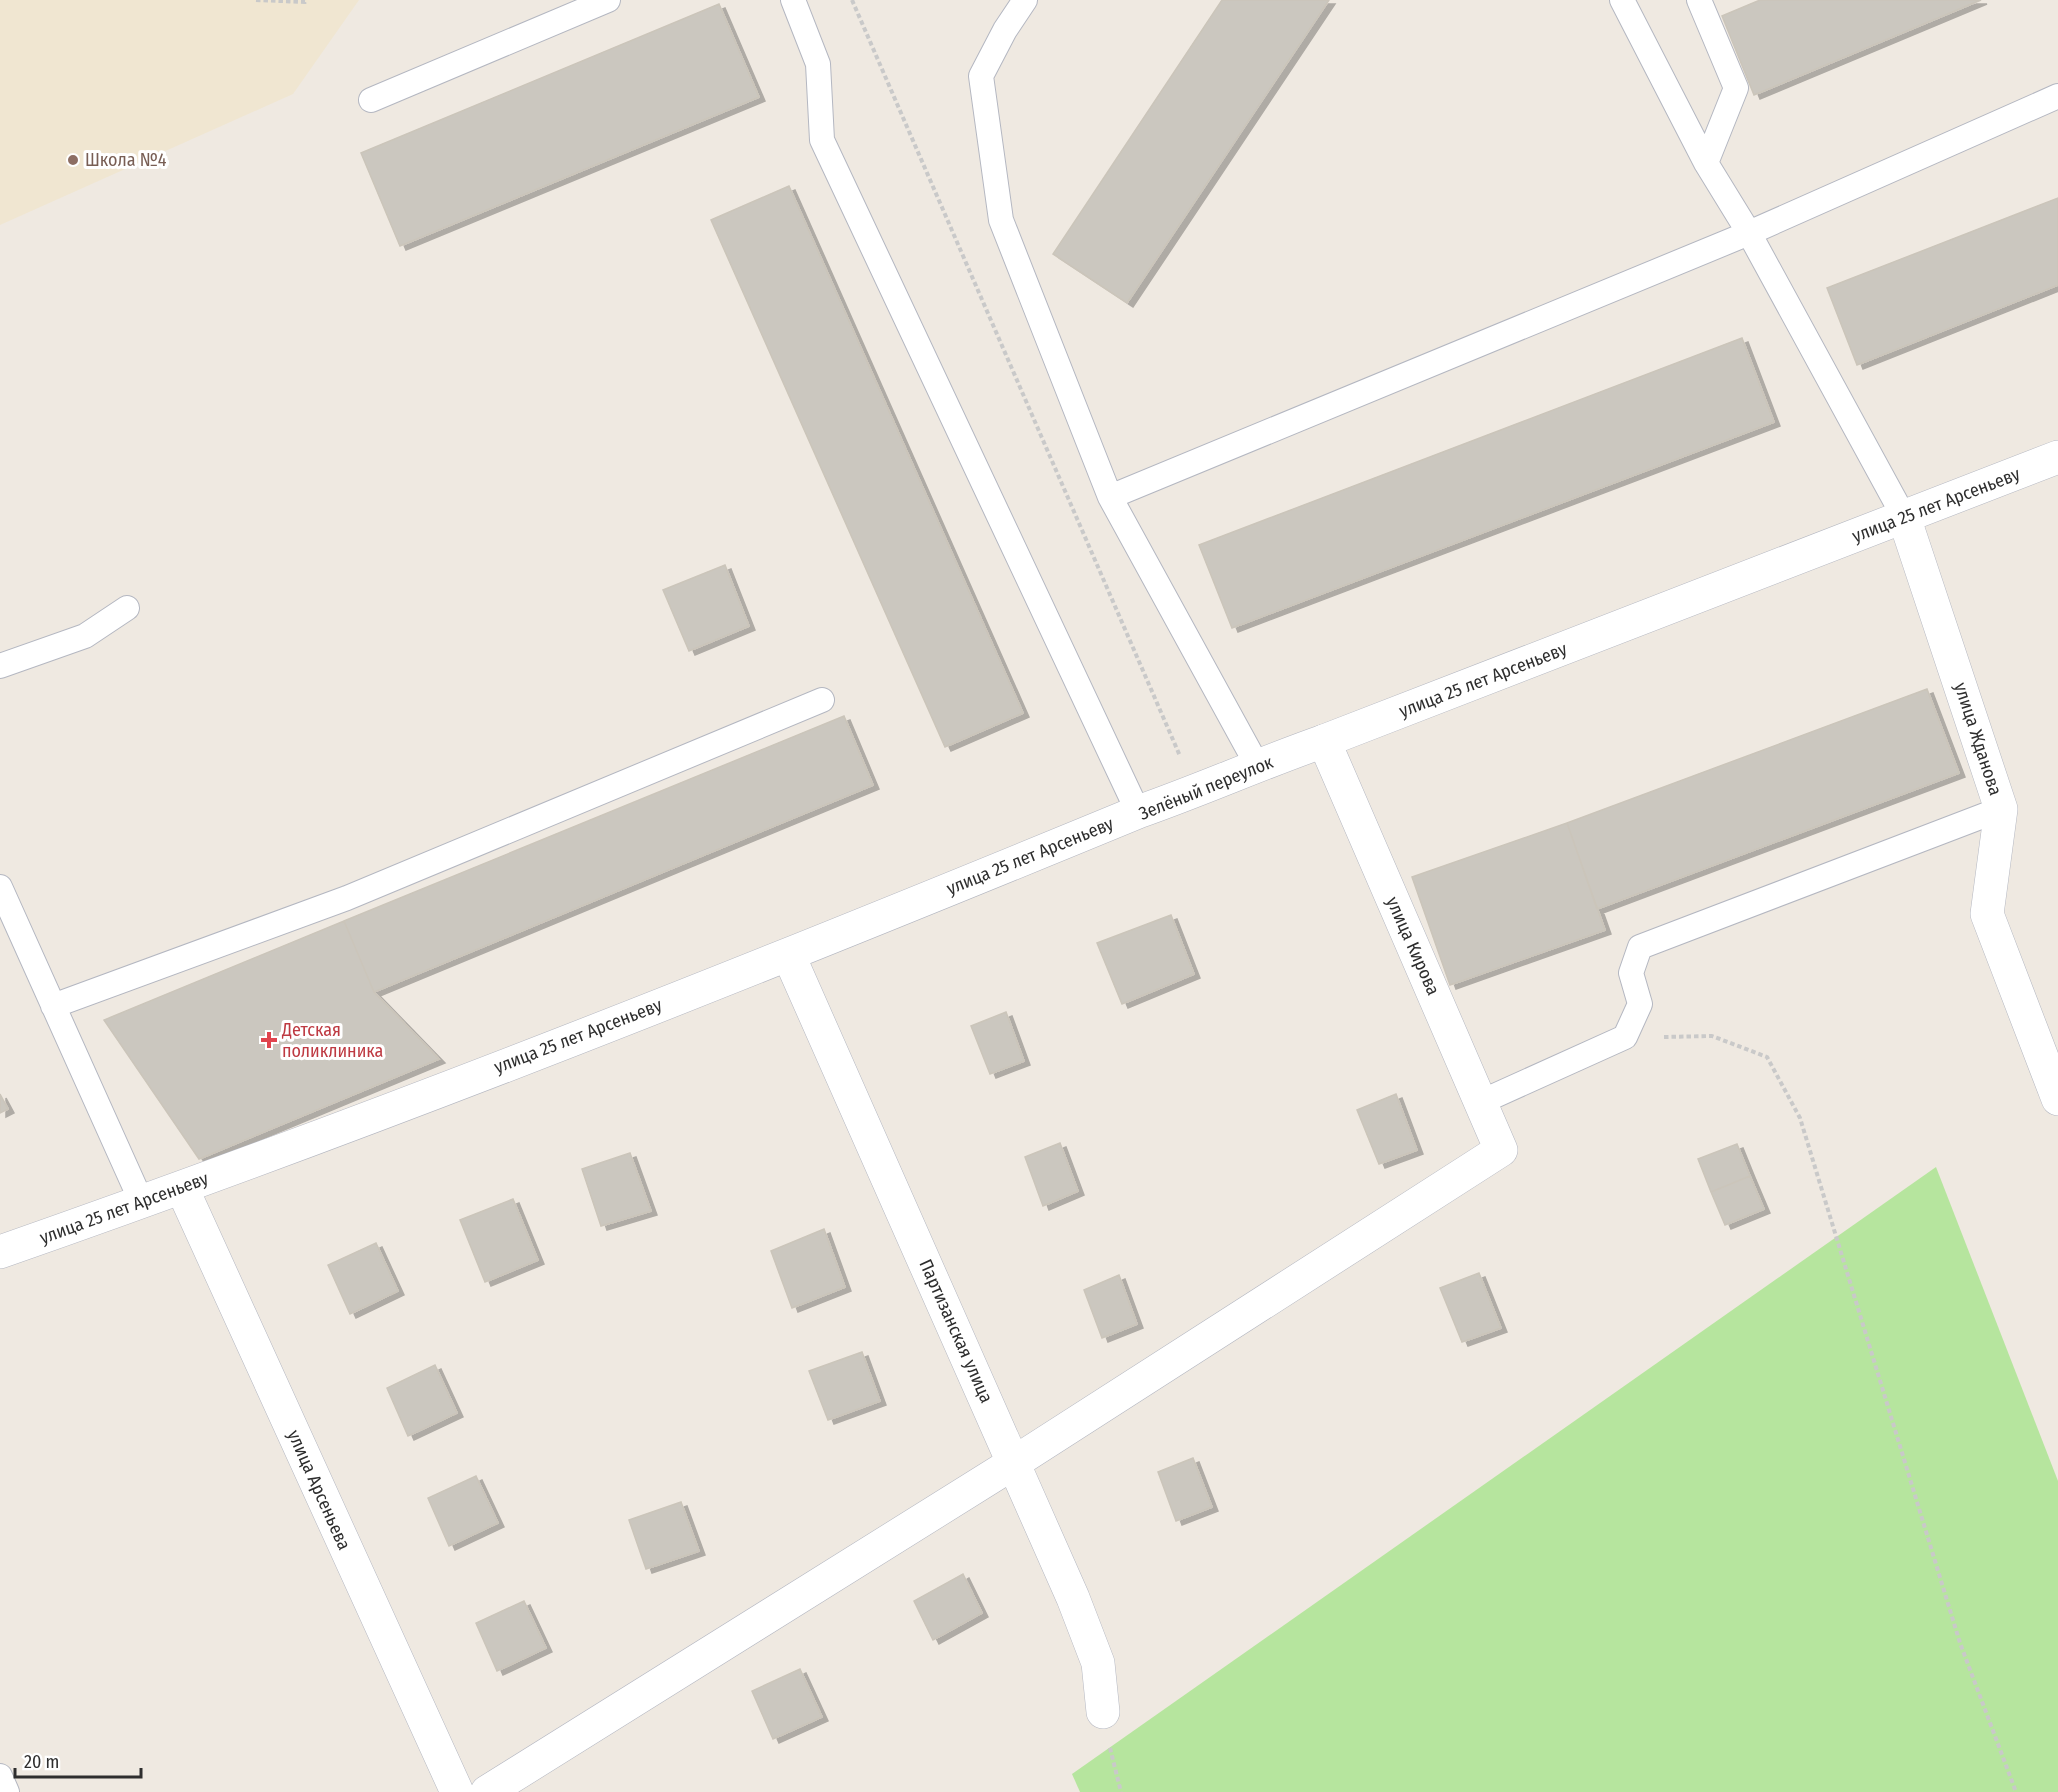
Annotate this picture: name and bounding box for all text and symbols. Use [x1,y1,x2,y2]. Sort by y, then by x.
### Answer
place label: Школа №4 [85,149,167,171]
marker: Школа №4 [66,153,80,167]
street label: улица 25 лет Арсеньеву [1849,463,2023,547]
street label: улица 25 лет Арсеньеву [1396,638,1570,722]
street label: улица Жданова [1949,680,2007,798]
street label: Зелёный переулок [1136,751,1277,825]
street label: улица 25 лет Арсеньеву [943,812,1117,900]
street label: улица Кирова [1382,893,1445,999]
street label: улица 25 лет Арсеньеву [491,994,665,1078]
place label: Детская поликлиника [281,1019,384,1062]
marker: Детская поликлиника [260,1031,278,1049]
street label: улица 25 лет Арсеньеву [37,1167,211,1249]
street label: Партизанская улица [914,1256,998,1406]
street label: улица Арсеньева [283,1427,355,1554]
scale bar [15,1741,141,1779]
text: 20 m [24,1751,59,1773]

